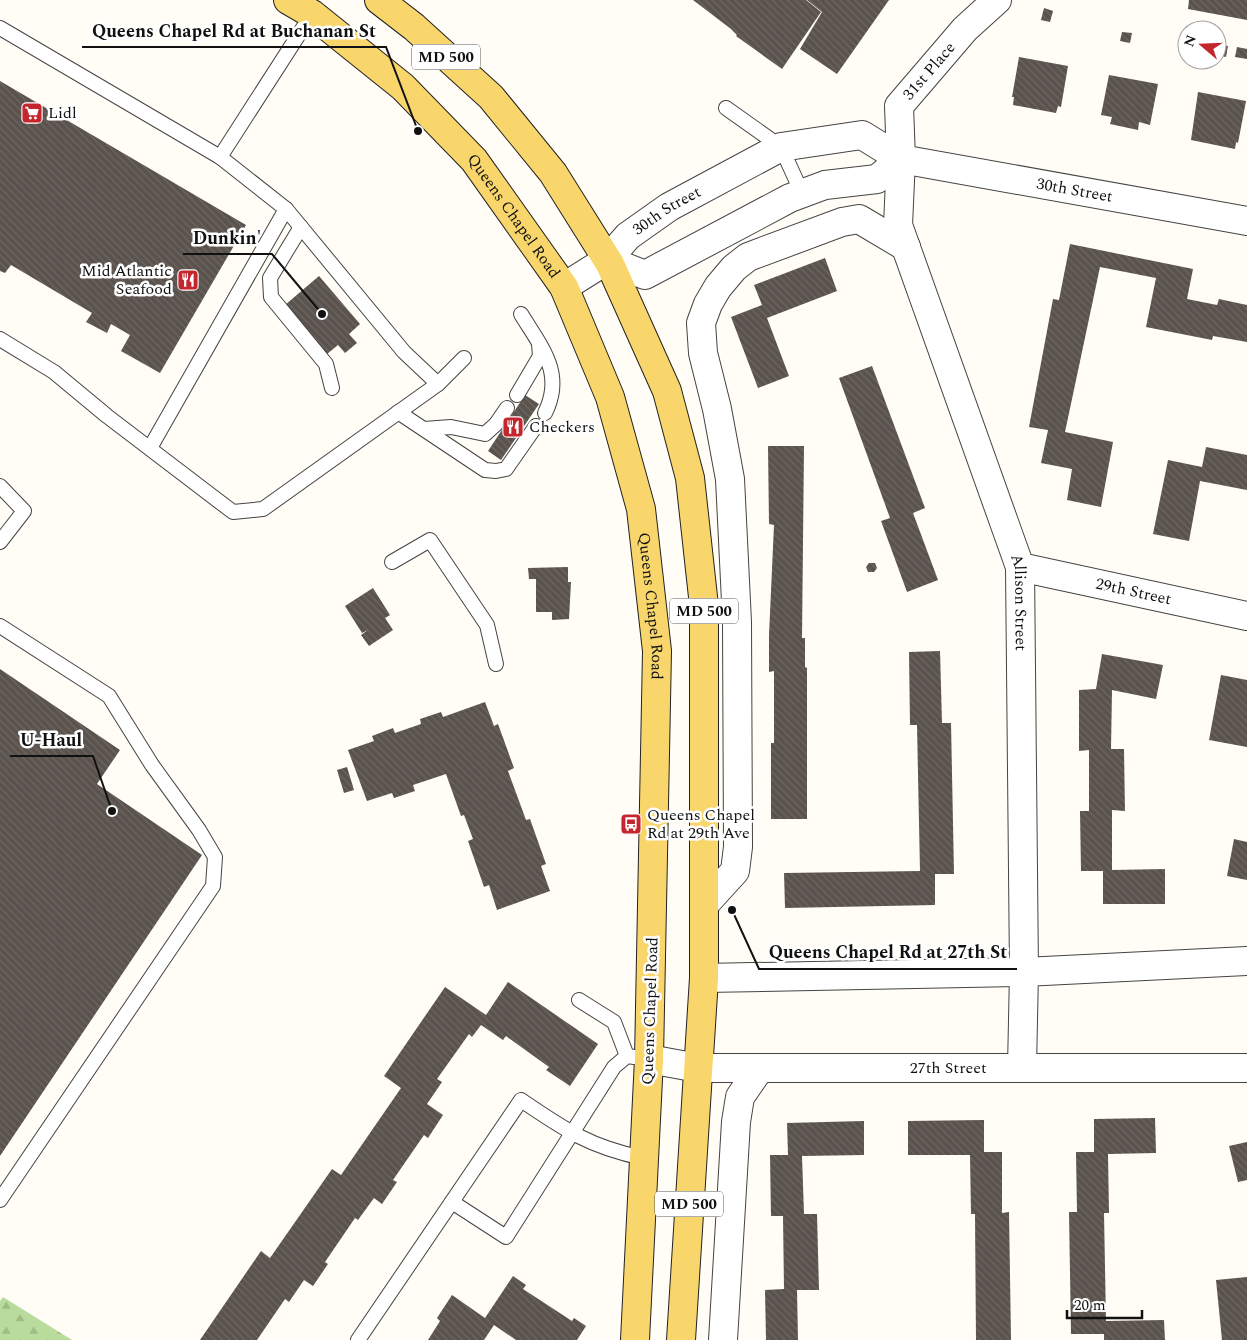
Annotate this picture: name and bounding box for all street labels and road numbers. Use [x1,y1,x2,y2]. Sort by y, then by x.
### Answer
street label: 31st Place [897,37,961,105]
road number: MD 500 [412,44,480,70]
street label: Queens Chapel Road [461,149,566,283]
street label: 30th Street [1035,172,1115,209]
street label: 30th Street [627,180,705,241]
street label: Queens Chapel Road [632,531,669,680]
street label: Allison Street [1004,550,1033,651]
street label: 29th Street [1093,572,1174,611]
road number: MD 500 [670,598,738,624]
street label: Queens Chapel Road [635,937,665,1085]
street label: 27th Street [910,1056,987,1080]
road number: MD 500 [655,1192,723,1216]

